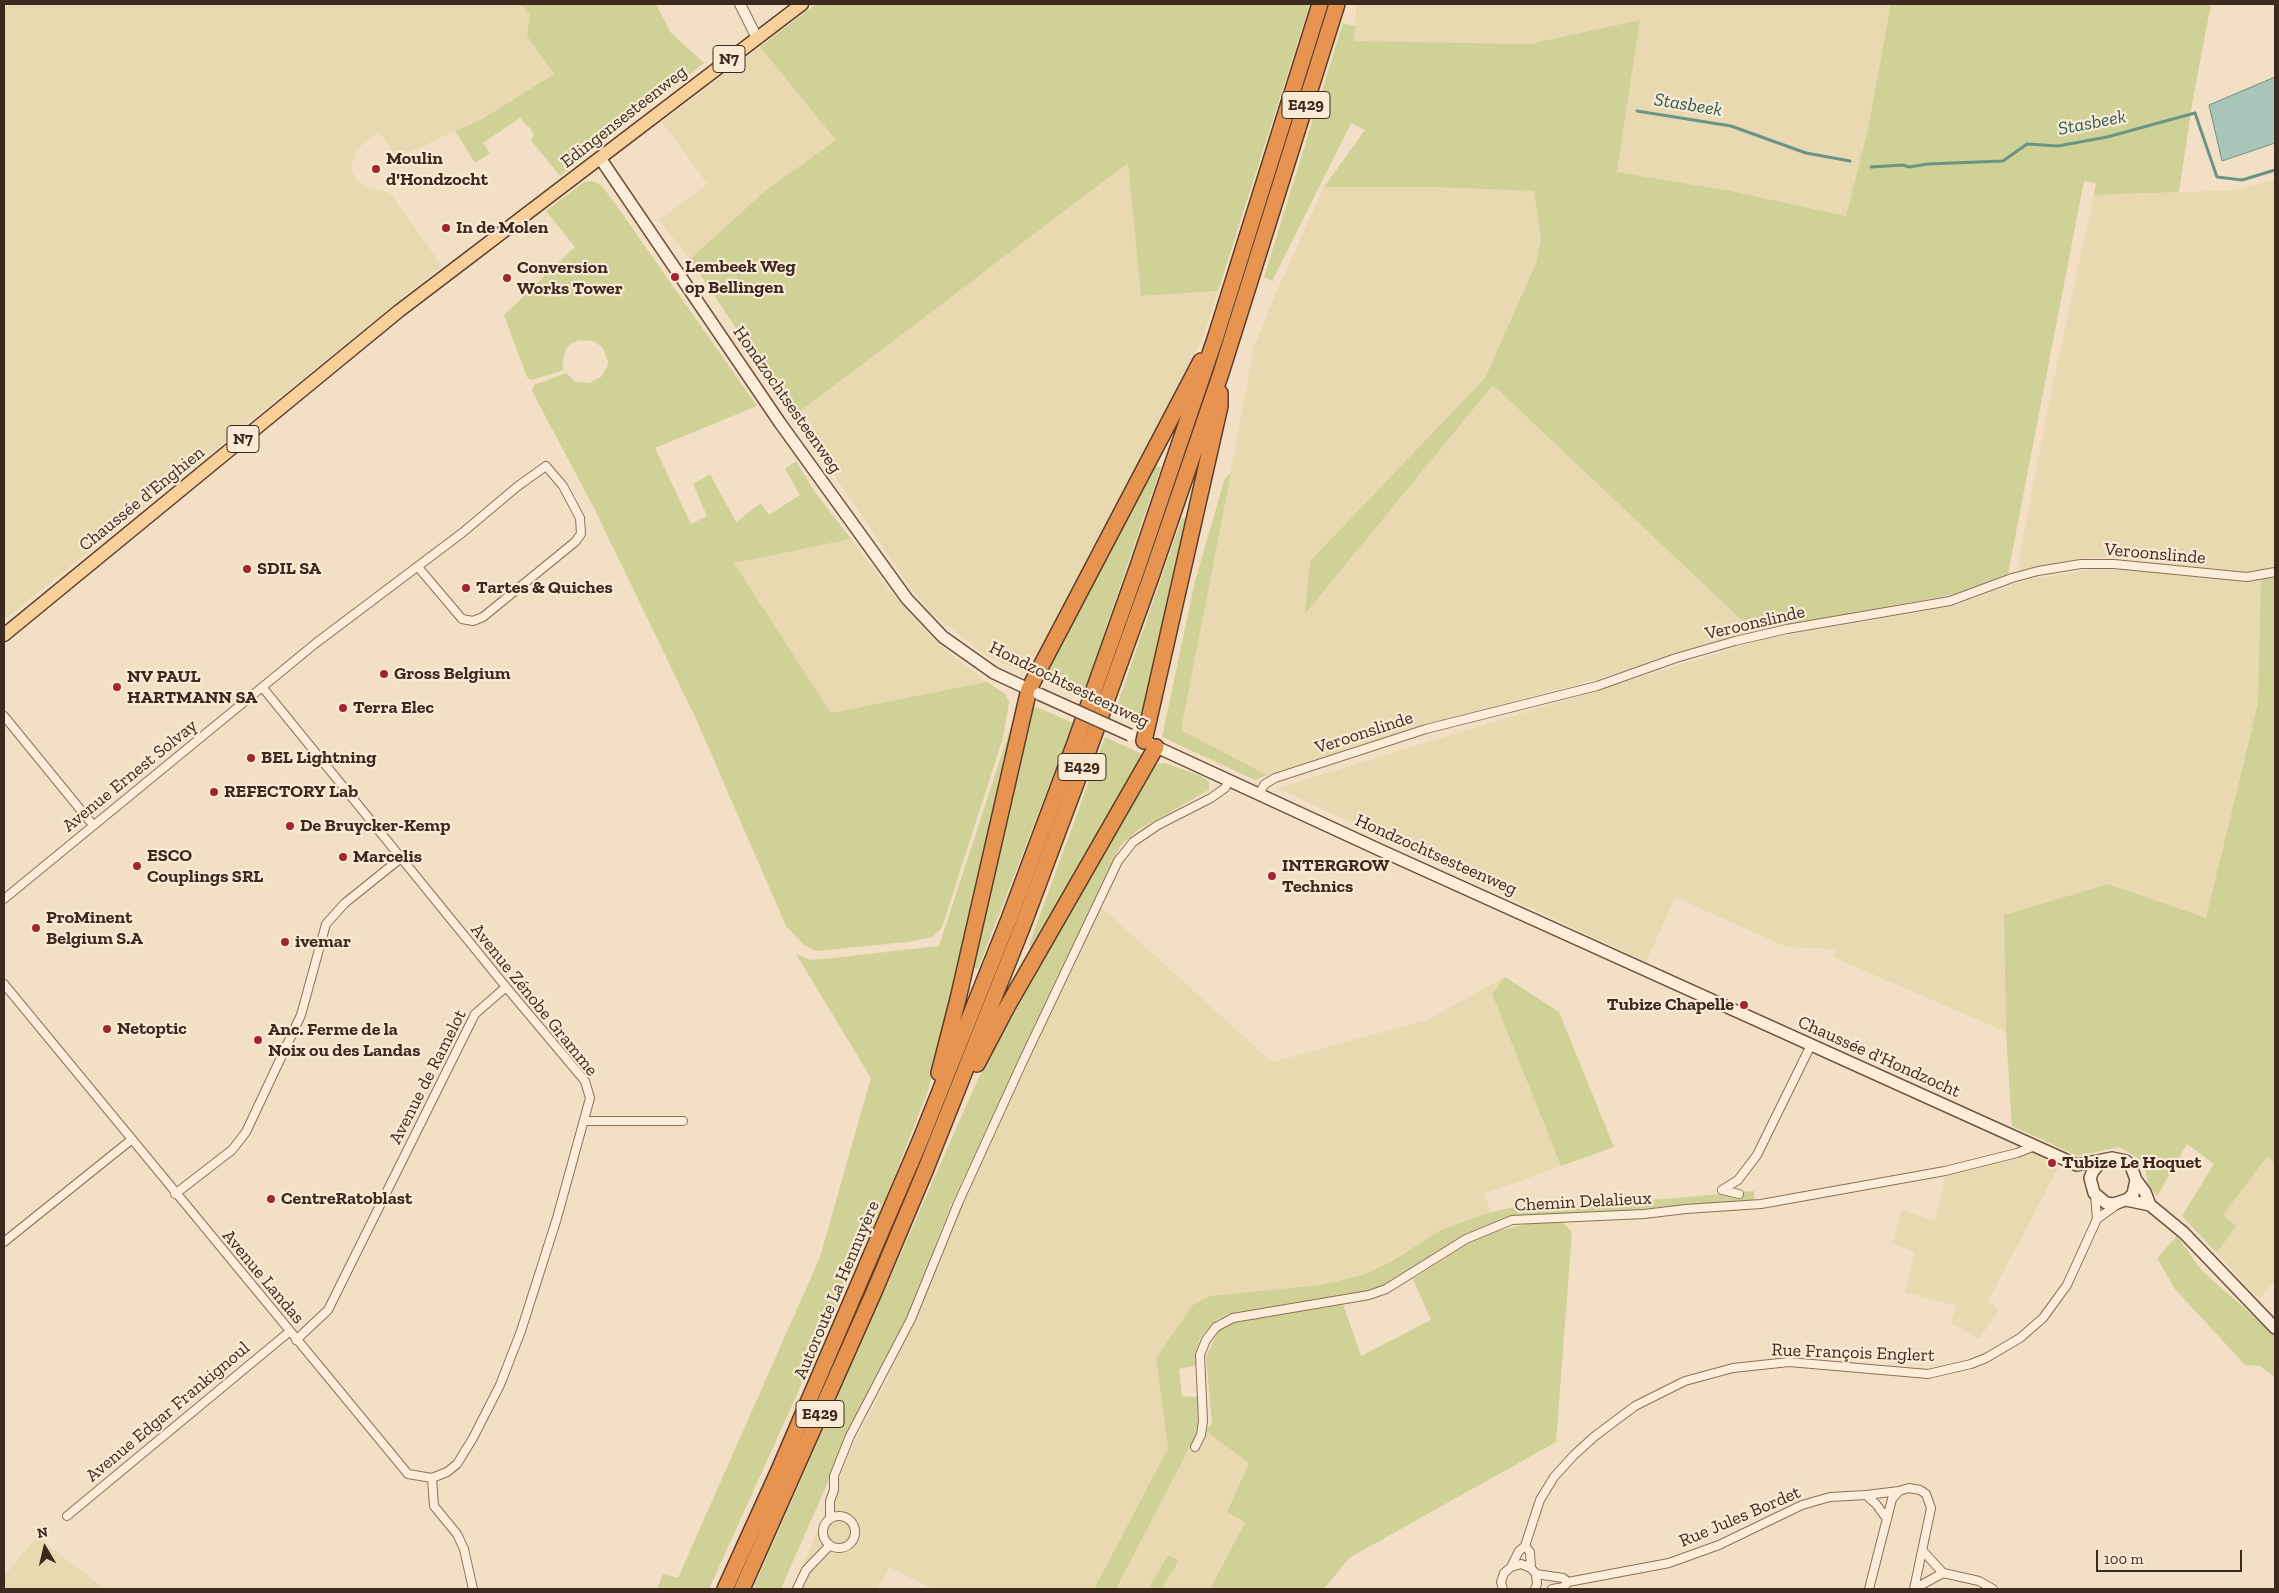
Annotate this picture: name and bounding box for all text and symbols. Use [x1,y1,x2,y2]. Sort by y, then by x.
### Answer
road number: N7 [713,46,745,72]
street label: Edingensesteenweg [557,61,691,173]
water label: Stasbeek [1652,88,1724,122]
road number: E429 [1282,92,1330,118]
water label: Stasbeek [2056,105,2128,141]
place label: Moulin d'Hondzocht [386,148,488,190]
marker: Moulin d'Hondzocht [370,163,382,175]
place label: In de Molen [456,217,548,239]
marker: In de Molen [440,222,452,234]
place label: Lembeek Weg op Bellingen [685,256,796,298]
place label: Conversion Works Tower [517,257,623,300]
marker: Lembeek Weg op Bellingen [669,271,681,283]
marker: Conversion Works Tower [501,272,513,284]
street label: Hondzochtsesteenweg [728,322,846,478]
road number: N7 [227,426,259,452]
street label: Chaussée d'Enghien [75,442,209,556]
street label: Veroonslinde [2103,539,2207,569]
place label: SDIL SA [257,558,321,580]
marker: SDIL SA [241,563,253,575]
place label: Tartes & Quiches [476,577,613,599]
marker: Tartes & Quiches [460,582,472,594]
street label: Veroonslinde [1703,601,1807,645]
street label: Hondzochtsesteenweg [986,637,1152,733]
place label: Gross Belgium [394,663,510,685]
place label: NV PAUL HARTMANN SA [127,666,257,709]
marker: Gross Belgium [378,668,390,680]
marker: NV PAUL HARTMANN SA [111,681,123,693]
place label: Terra Elec [353,697,434,719]
marker: Terra Elec [337,702,349,714]
street label: Veroonslinde [1312,707,1416,759]
street label: Avenue Ernest Solvay [58,715,202,837]
place label: BEL Lightning [261,747,377,769]
marker: BEL Lightning [245,752,257,764]
road number: E429 [1058,754,1106,780]
place label: REFECTORY Lab [224,781,358,803]
marker: REFECTORY Lab [208,786,220,798]
street label: Hondzochtsesteenweg [1352,810,1520,900]
place label: De Bruycker-Kemp [300,815,450,837]
marker: De Bruycker-Kemp [284,820,296,832]
place label: ESCO Couplings SRL [147,845,263,888]
place label: Marcelis [353,846,422,868]
marker: Marcelis [337,851,349,863]
place label: INTERGROW Technics [1282,855,1390,898]
marker: ESCO Couplings SRL [131,860,143,872]
marker: INTERGROW Technics [1266,870,1278,882]
place label: ProMinent Belgium S.A [46,907,143,950]
street label: Avenue Zénobe Gramme [466,919,602,1081]
marker: ProMinent Belgium S.A [30,922,42,934]
place label: ivemar [295,931,351,953]
marker: ivemar [279,936,291,948]
place label: Tubize Chapelle [1607,994,1734,1016]
marker: Tubize Chapelle [1738,999,1750,1011]
street label: Avenue de Ramelot [385,1006,471,1148]
street label: Chaussée d'Hondzocht [1794,1011,1964,1103]
place label: Netoptic [117,1018,187,1040]
place label: Anc. Ferme de la Noix ou des Landas [268,1019,420,1062]
marker: Netoptic [101,1023,113,1035]
marker: Anc. Ferme de la Noix ou des Landas [252,1034,264,1046]
place label: Tubize Le Hoquet [2062,1152,2201,1174]
marker: Tubize Le Hoquet [2046,1157,2058,1169]
place label: CentreRatoblast [281,1188,412,1210]
street label: Chemin Delalieux [1514,1188,1652,1216]
marker: CentreRatoblast [265,1193,277,1205]
street label: Autoroute La Hennuyère [790,1198,884,1382]
street label: Avenue Landas [217,1225,309,1329]
street label: Avenue Edgar Frankignoul [82,1337,254,1487]
street label: Rue François Englert [1771,1339,1935,1367]
road number: E429 [796,1400,844,1428]
street label: Rue Jules Bordet [1676,1482,1804,1552]
north arrow [20,1523,70,1573]
text: N [36,1523,49,1542]
scale bar [2099,1540,2245,1572]
text: 100 m [2104,1550,2143,1568]

